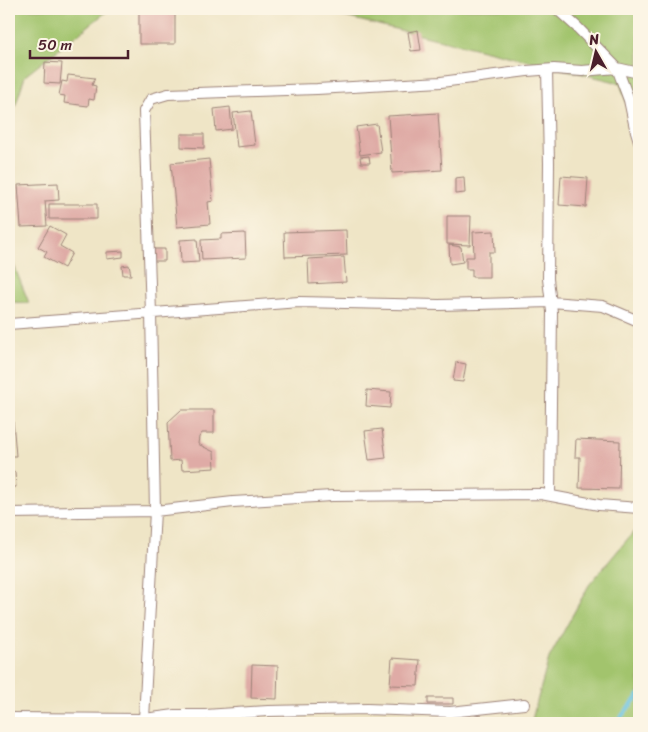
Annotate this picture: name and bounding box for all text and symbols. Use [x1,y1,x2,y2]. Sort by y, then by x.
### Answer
text: N [587,27,601,53]
scale bar [30,28,128,60]
north arrow [570,28,620,78]
text: 50 m [38,32,73,58]

